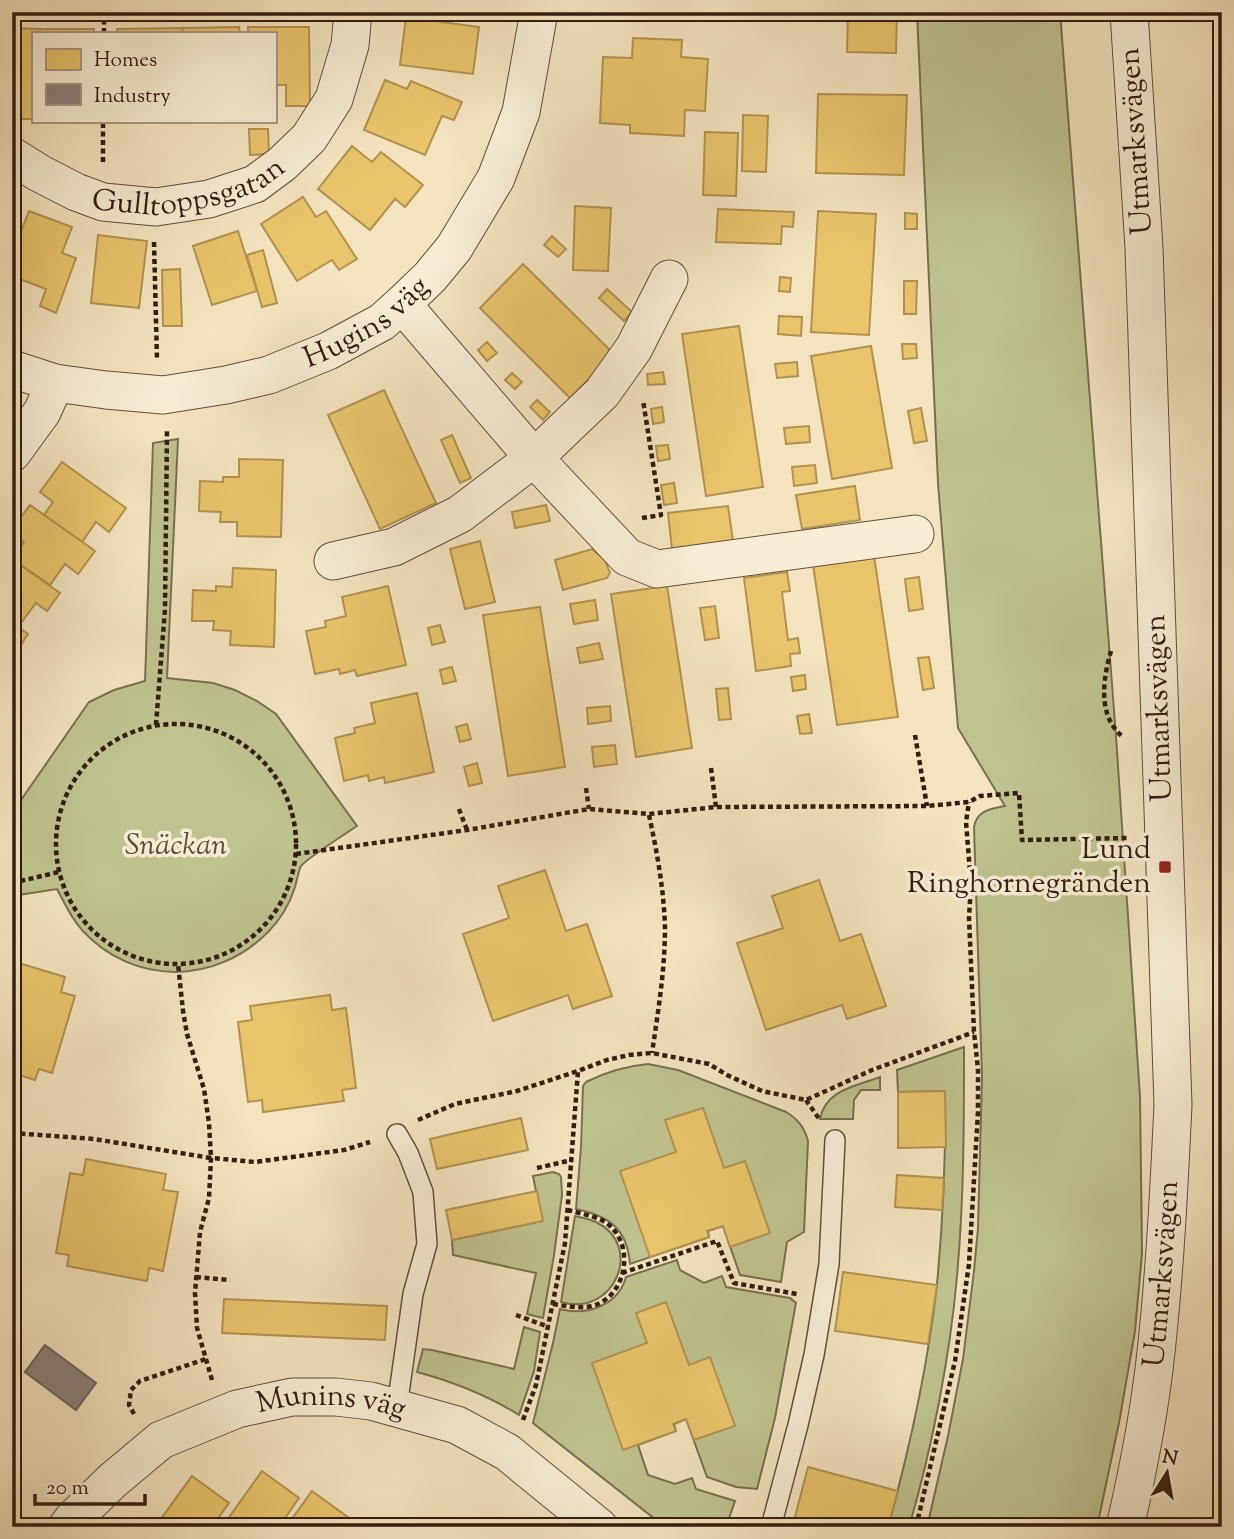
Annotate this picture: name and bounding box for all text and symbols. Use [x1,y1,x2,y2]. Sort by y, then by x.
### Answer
legend [32,32,276,122]
text: Homes [94,46,157,76]
street label: Utmarksvägen [1109,46,1165,236]
text: Industry [94,82,171,112]
street label: Gulltoppsgatan [90,147,295,229]
street label: Hugins väg [297,267,439,380]
street label: Utmarksvägen [1135,613,1185,802]
park label: Snäckan [125,825,227,868]
place label: Lund Ringhornegränden [907,829,1151,906]
marker: Lund Ringhornegränden [1157,859,1173,875]
street label: Utmarksvägen [1133,1179,1191,1370]
street label: Munins väg [252,1374,411,1431]
north arrow [1132,1438,1202,1508]
text: N [1160,1444,1180,1473]
scale bar [35,1462,145,1506]
text: 20 m [46,1474,89,1504]

